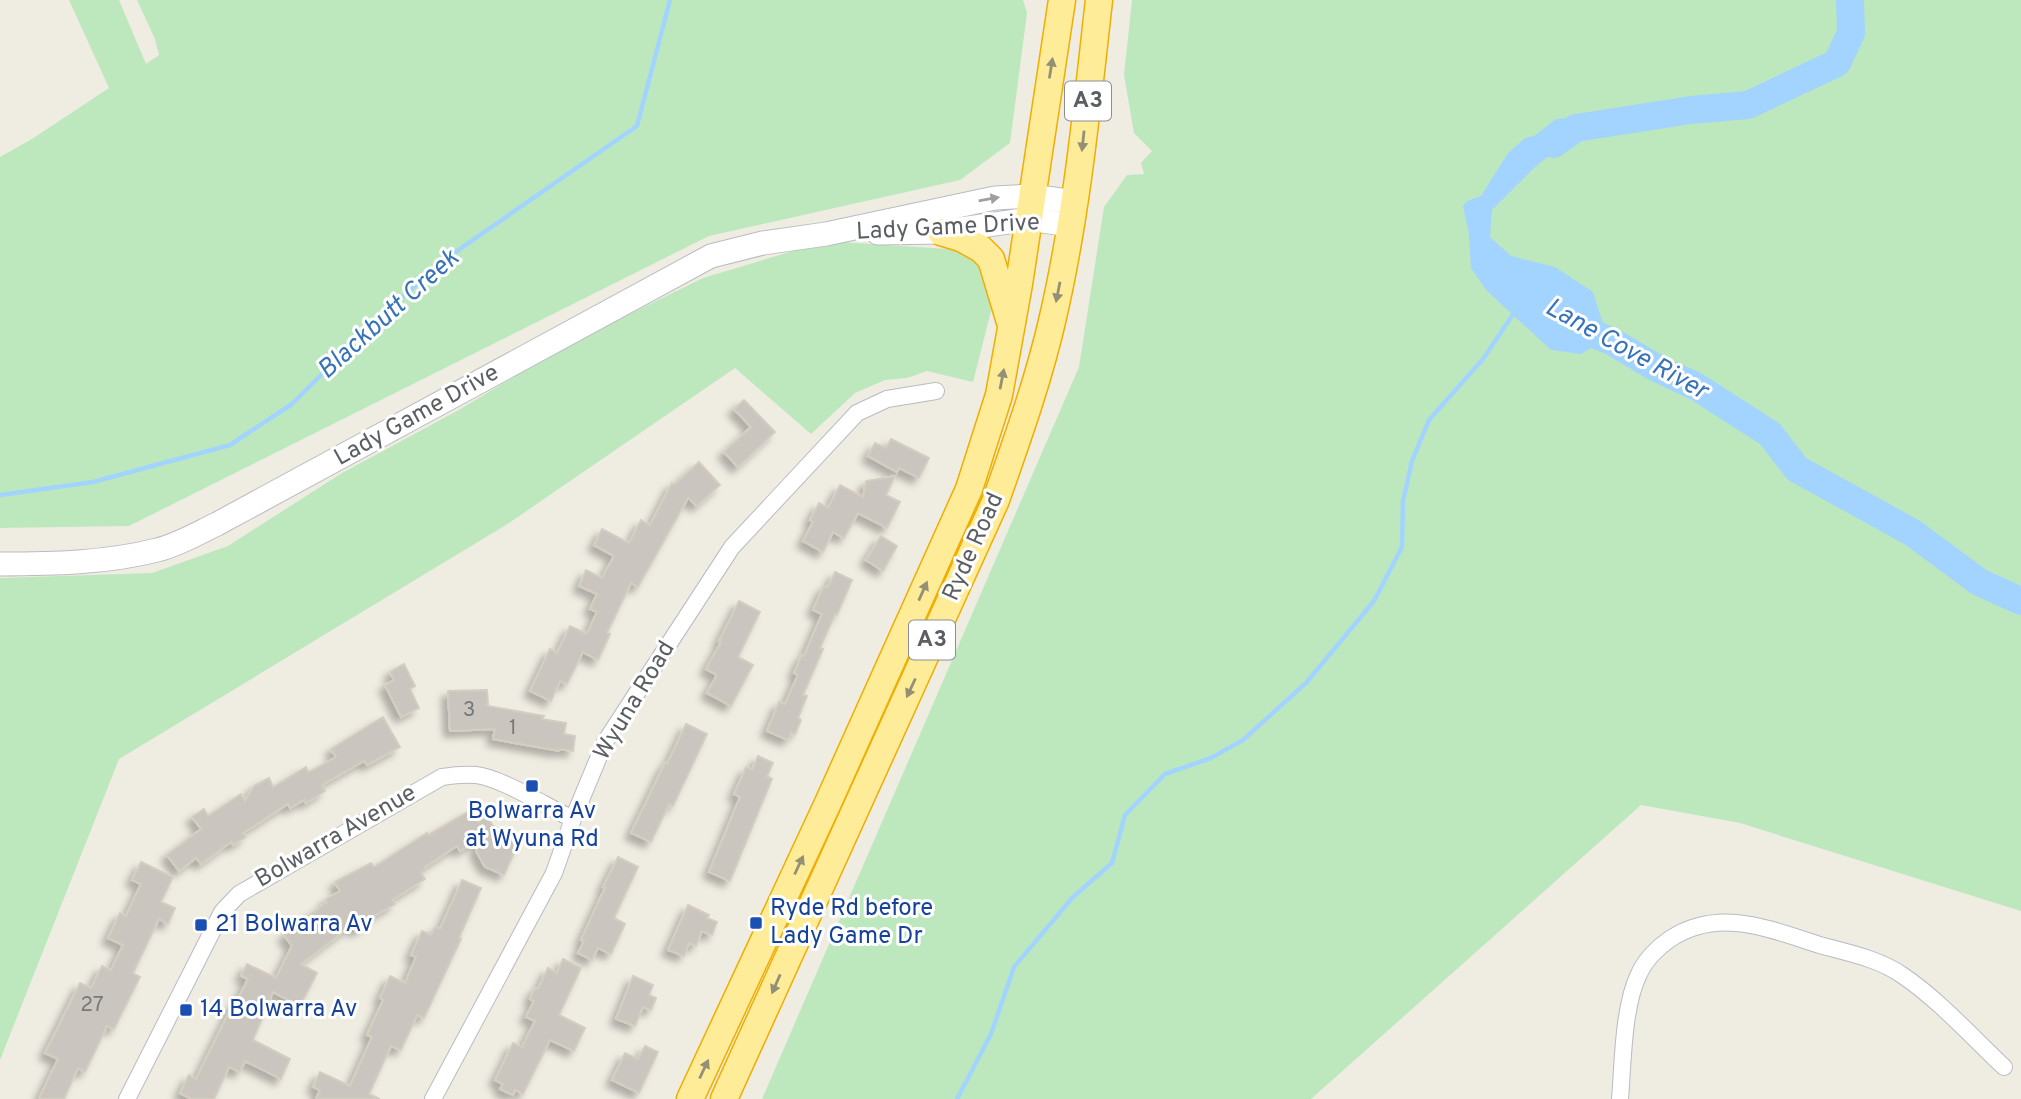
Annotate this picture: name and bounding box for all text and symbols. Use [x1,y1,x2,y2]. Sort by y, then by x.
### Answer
one-way arrow [1046,57,1057,79]
road number: A3 [1065,82,1111,120]
one-way arrow [1077,130,1088,152]
one-way arrow [978,194,1000,205]
street label: Lady Game Drive [855,208,1041,248]
water label: Blackbutt Creek [311,242,467,387]
one-way arrow [1052,281,1063,303]
water label: Lane Cove River [1539,292,1715,409]
street label: Lady Game Drive [329,358,505,474]
one-way arrow [997,368,1008,390]
street label: Ryde Road [937,488,1011,606]
one-way arrow [917,581,929,601]
road number: A3 [909,620,955,660]
street label: Wyuna Road [588,636,682,766]
one-way arrow [905,677,916,698]
house number: 3 [463,697,475,724]
house number: 1 [509,715,517,742]
marker: Bolwarra Av at Wyuna Rd [524,778,540,794]
street label: Bolwarra Avenue [250,779,422,895]
place label: Bolwarra Av at Wyuna Rd [465,797,599,855]
one-way arrow [794,855,805,876]
place label: Ryde Rd before Lady Game Dr [770,894,933,952]
place label: 21 Bolwarra Av [215,910,373,940]
marker: Ryde Rd before Lady Game Dr [748,915,764,931]
marker: 21 Bolwarra Av [193,917,209,933]
one-way arrow [770,974,782,994]
house number: 27 [80,992,104,1019]
place label: 14 Bolwarra Av [200,995,357,1025]
marker: 14 Bolwarra Av [178,1002,194,1018]
one-way arrow [699,1058,710,1079]

